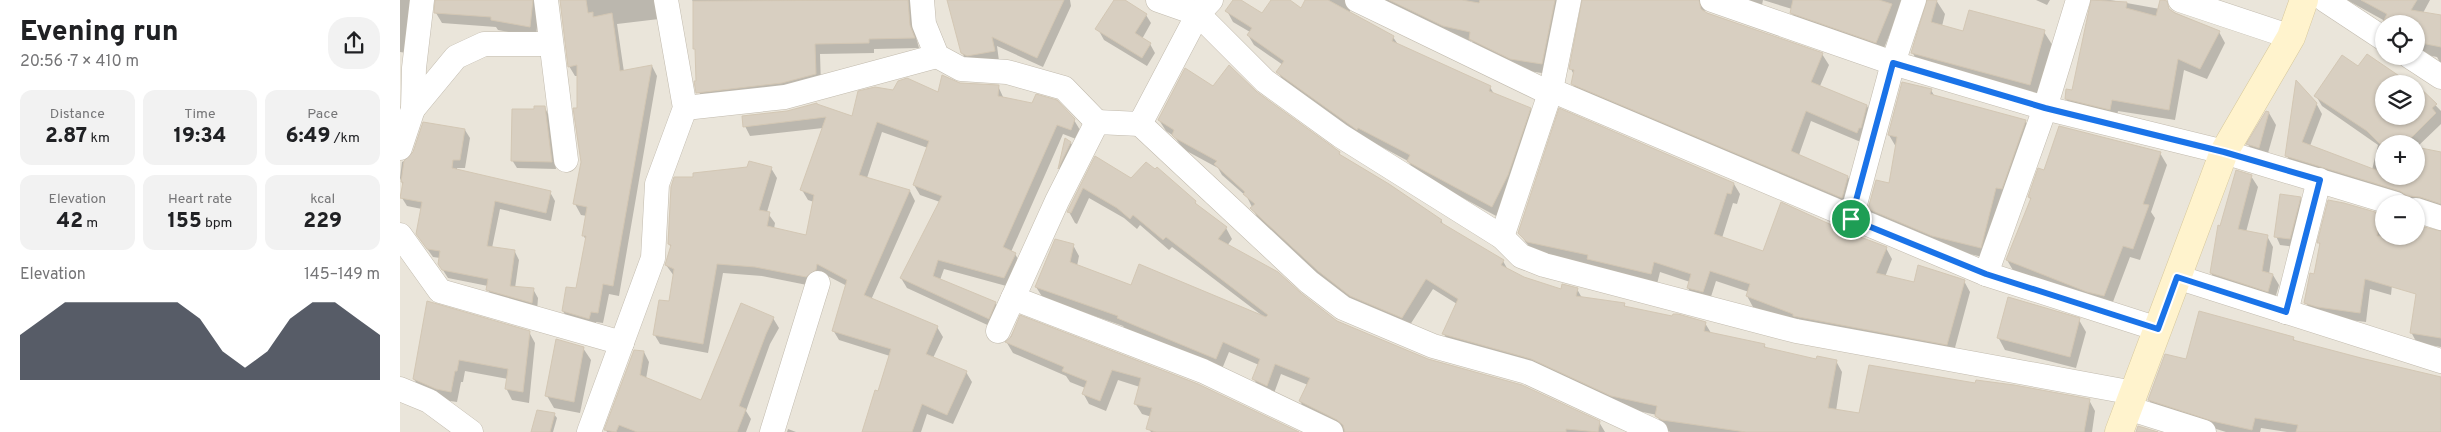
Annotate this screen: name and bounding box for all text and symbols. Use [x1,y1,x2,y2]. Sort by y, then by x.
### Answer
text: Evening run [20,15,179,51]
map controls [2375,15,2425,245]
button: locate [2375,15,2425,65]
button: share [328,17,380,69]
text: 20:56 · 7 × 410 m [20,52,139,72]
button: layers [2375,75,2425,125]
text: Distance [50,106,105,123]
text: Time [184,106,216,123]
text: Pace [307,106,338,123]
text: 2.87 [45,123,87,150]
text: 19:34 [173,123,227,150]
text: 6:49 [285,123,330,150]
text: km [87,130,110,147]
text: /km [330,130,360,147]
button: + [2375,135,2425,185]
text: Elevation [49,191,106,208]
text: Heart rate [168,191,232,208]
text: kcal [310,191,335,208]
button: − [2375,195,2425,245]
pin [1830,198,1872,240]
icon: arrive [1837,205,1865,233]
text: 42 [57,208,83,235]
text: 155 [168,208,202,235]
text: 229 [303,208,342,235]
text: m [83,215,98,232]
text: bpm [202,215,232,232]
text: Elevation [20,265,86,285]
text: 145–149 m [304,265,380,285]

